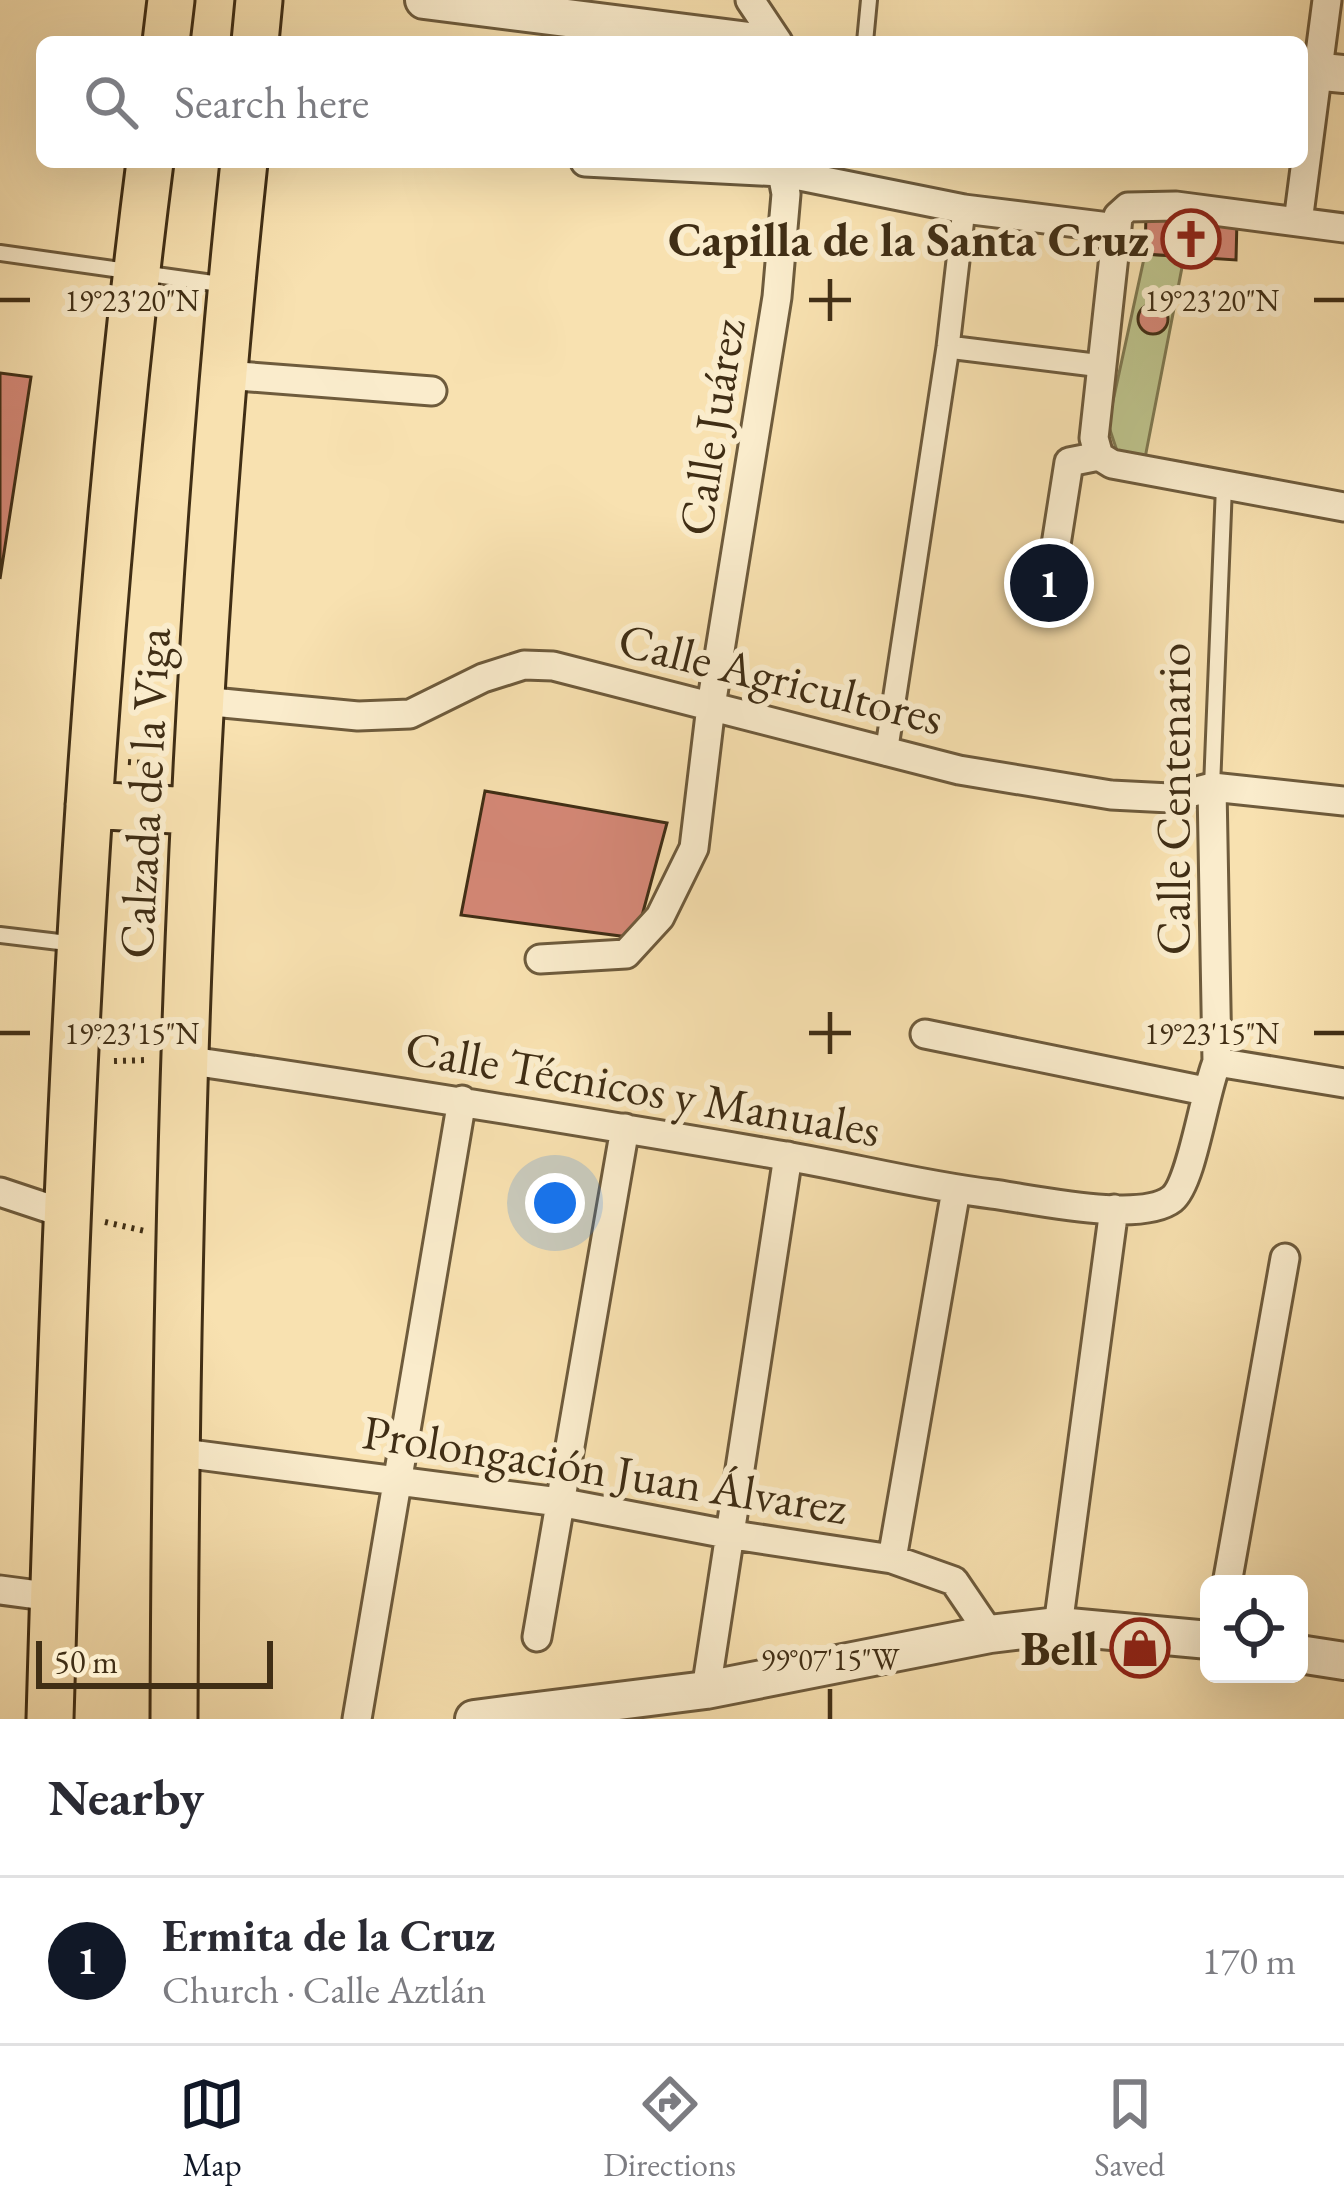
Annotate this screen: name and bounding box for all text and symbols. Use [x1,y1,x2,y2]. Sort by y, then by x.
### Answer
search box [36,36,1308,168]
icon: search [78,69,144,135]
text: Search here [174,73,369,131]
place label: Capilla de la Santa Cruz [668,208,1149,270]
church icon: Capilla de la Santa Cruz [1160,208,1222,270]
text: 19°23'20"N [65,281,200,320]
text: 19°23'20"N [1145,281,1280,320]
street label: Calle Juárez [663,314,759,540]
pin: 1 [1010,538,1088,628]
street label: Calle Agricultores [612,608,950,748]
street label: Calzada de la Viga [104,625,184,960]
street label: Calle Centenario [1142,643,1204,955]
text: 19°23'15"N [65,1014,200,1053]
text: 19°23'15"N [1145,1014,1280,1053]
street label: Calle Técnicos y Manuales [401,1016,885,1160]
your location [525,1173,585,1233]
street label: Prolongación Juan Álvarez [359,1400,851,1538]
map controls [1200,1575,1308,1683]
button: locate [1200,1575,1308,1683]
place label: Bell [1021,1617,1098,1679]
shop icon: Bell [1109,1617,1171,1679]
scale bar [36,1635,273,1688]
text: 50 m [54,1640,118,1683]
text: 99°07'15"W [761,1640,900,1679]
text: Nearby [48,1764,204,1830]
text: Ermita de la Cruz [162,1906,495,1964]
text: 1 [77,1935,97,1986]
text: 170 m [1202,1935,1296,1986]
text: Church · Calle Aztlán [162,1964,486,2015]
tab: Map [179,2071,245,2186]
tab: Directions [603,2071,736,2186]
tab: Saved [1094,2071,1165,2186]

